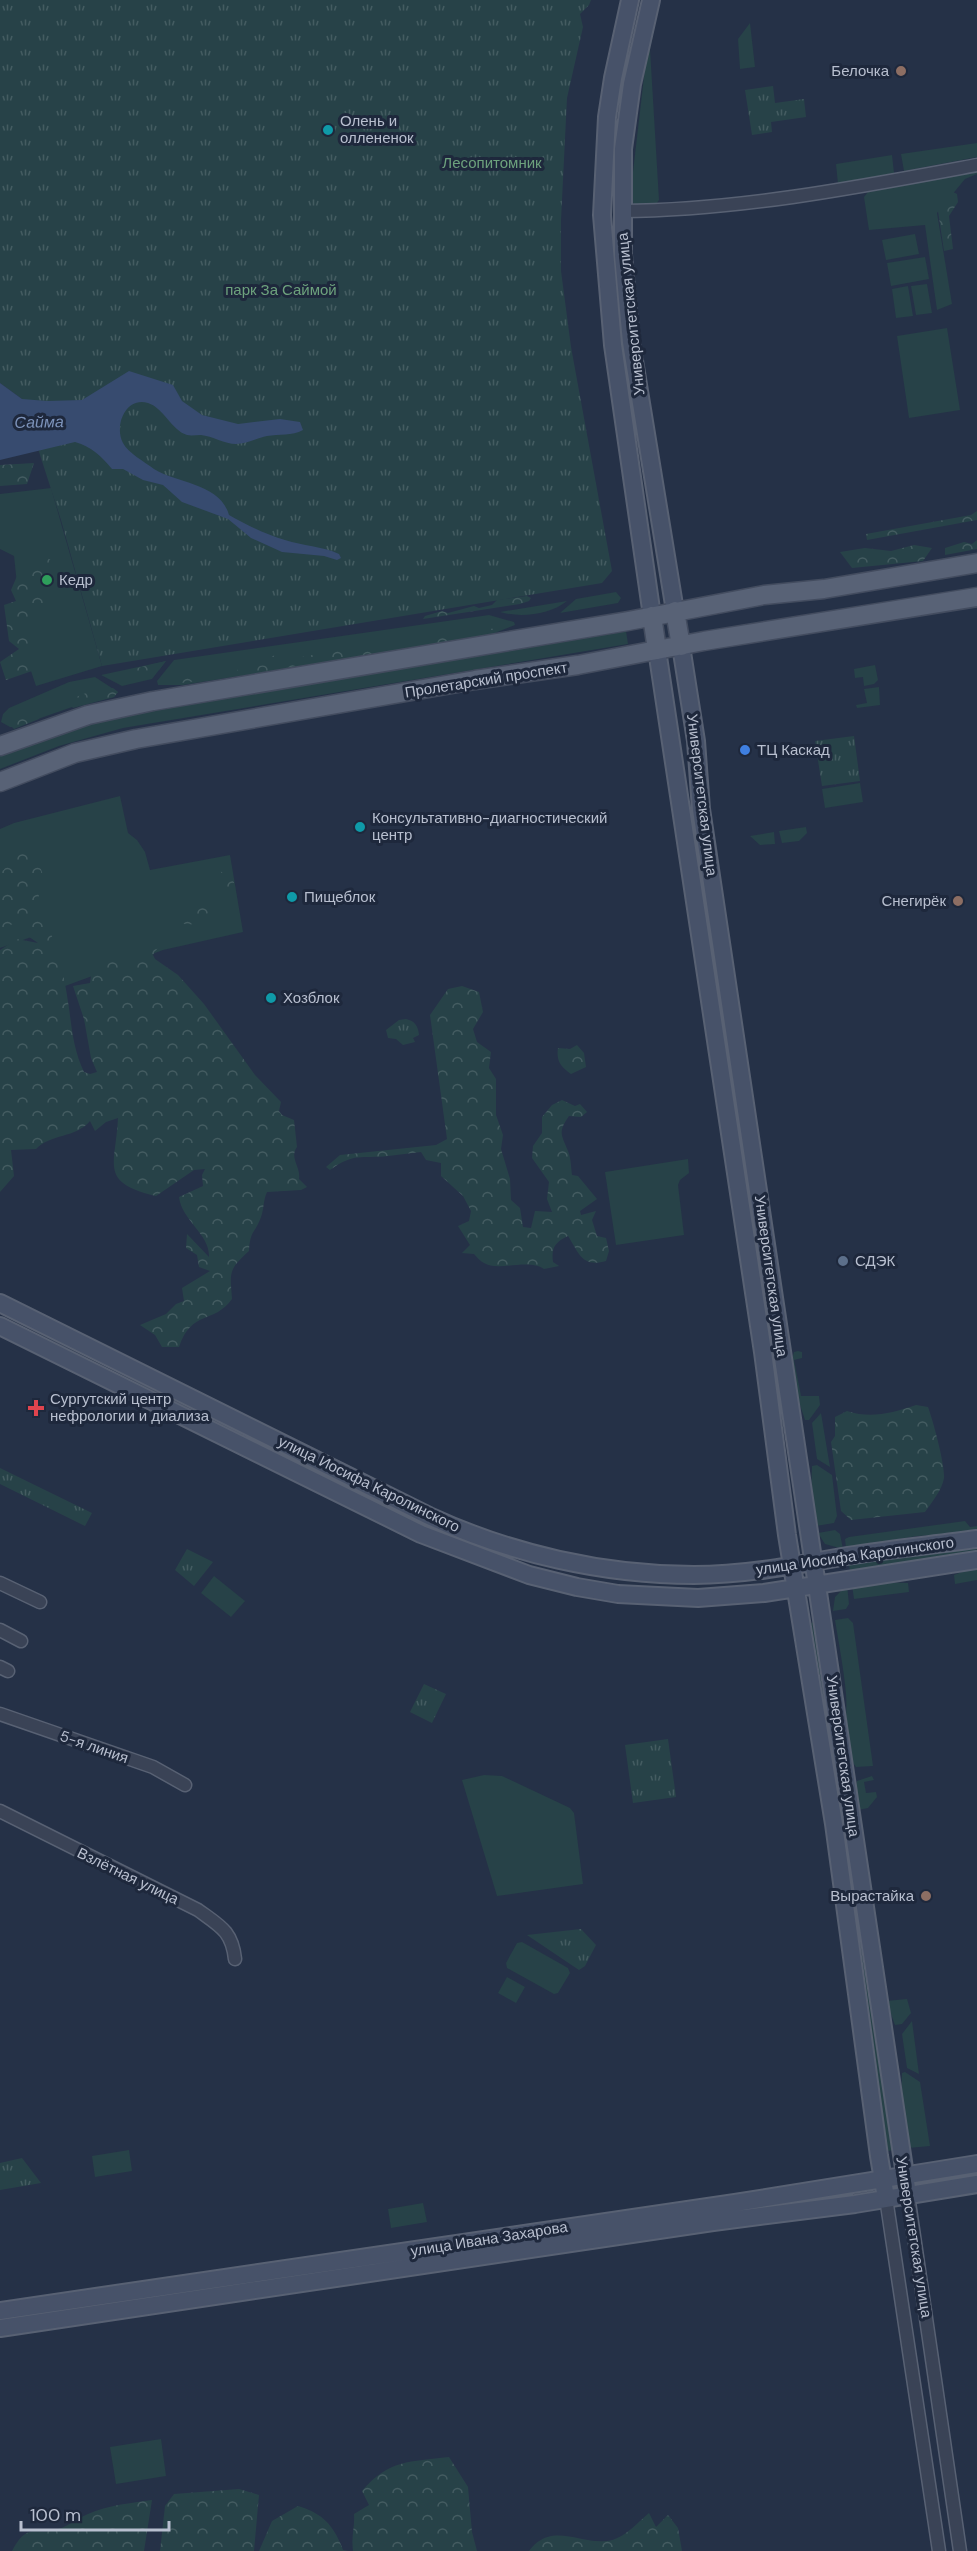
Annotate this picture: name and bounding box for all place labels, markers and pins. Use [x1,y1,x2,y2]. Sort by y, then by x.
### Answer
place label: Белочка [831,61,890,81]
marker: Белочка [894,64,908,78]
place label: Олень и оллененок [340,111,414,148]
marker: Олень и оллененок [321,123,335,137]
place label: Кедр [59,570,93,590]
marker: Кедр [40,573,54,587]
place label: ТЦ Каскад [757,740,830,760]
marker: ТЦ Каскад [738,743,752,757]
place label: Консультативно-диагностический центр [372,808,607,845]
marker: Консультативно-диагностический центр [353,820,367,834]
place label: Пищеблок [304,887,376,907]
marker: Пищеблок [285,890,299,904]
place label: Снегирёк [881,891,946,911]
marker: Снегирёк [951,894,965,908]
place label: Хозблок [283,988,340,1008]
marker: Хозблок [264,991,278,1005]
place label: СДЭК [855,1251,895,1271]
marker: СДЭК [836,1254,850,1268]
place label: Сургутский центр нефрологии и диализа [50,1389,210,1426]
marker: Сургутский центр нефрологии и диализа [27,1399,45,1417]
place label: Вырастайка [830,1886,915,1906]
marker: Вырастайка [919,1889,933,1903]

